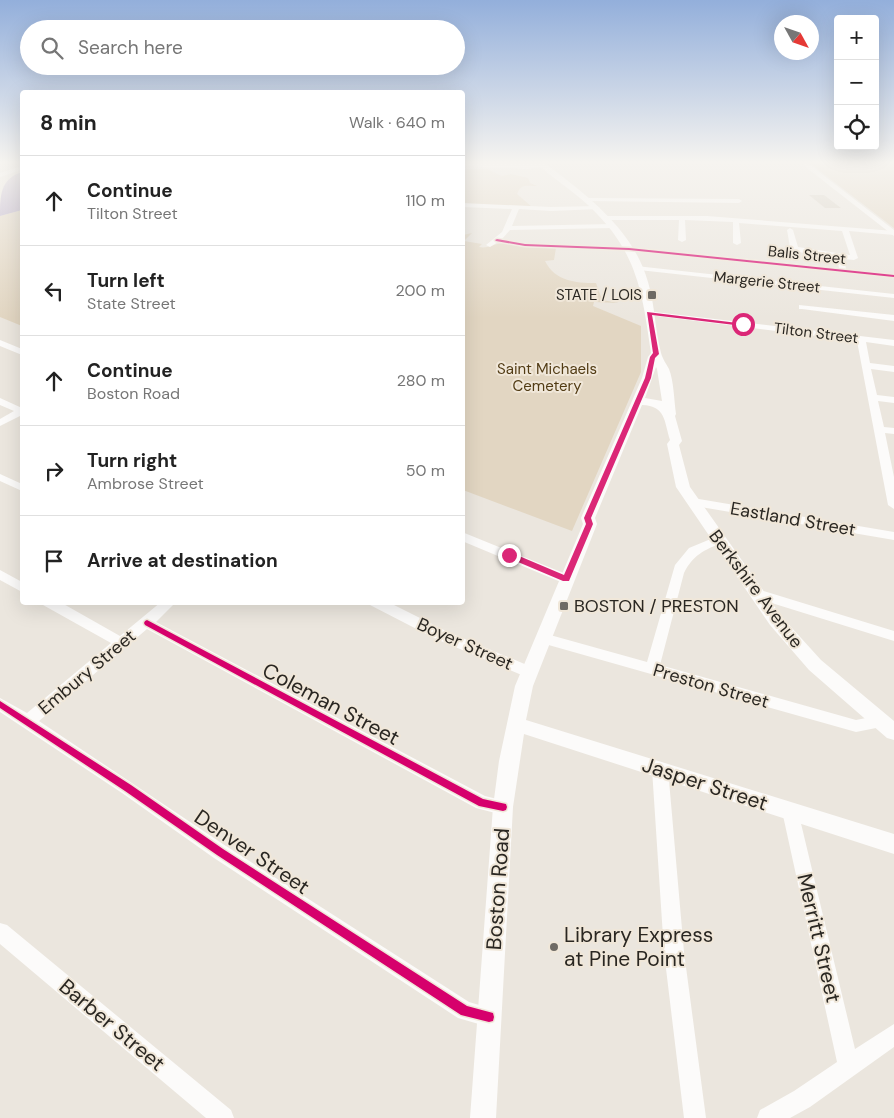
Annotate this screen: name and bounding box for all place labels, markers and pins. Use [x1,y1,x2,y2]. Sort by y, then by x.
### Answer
place label: STATE / LOIS [556,285,642,305]
marker: STATE / LOIS [646,289,658,301]
place label: BOSTON / PRESTON [574,594,739,618]
marker: BOSTON / PRESTON [558,600,570,612]
place label: Library Express at Pine Point [564,921,713,973]
marker: Library Express at Pine Point [548,941,560,953]

